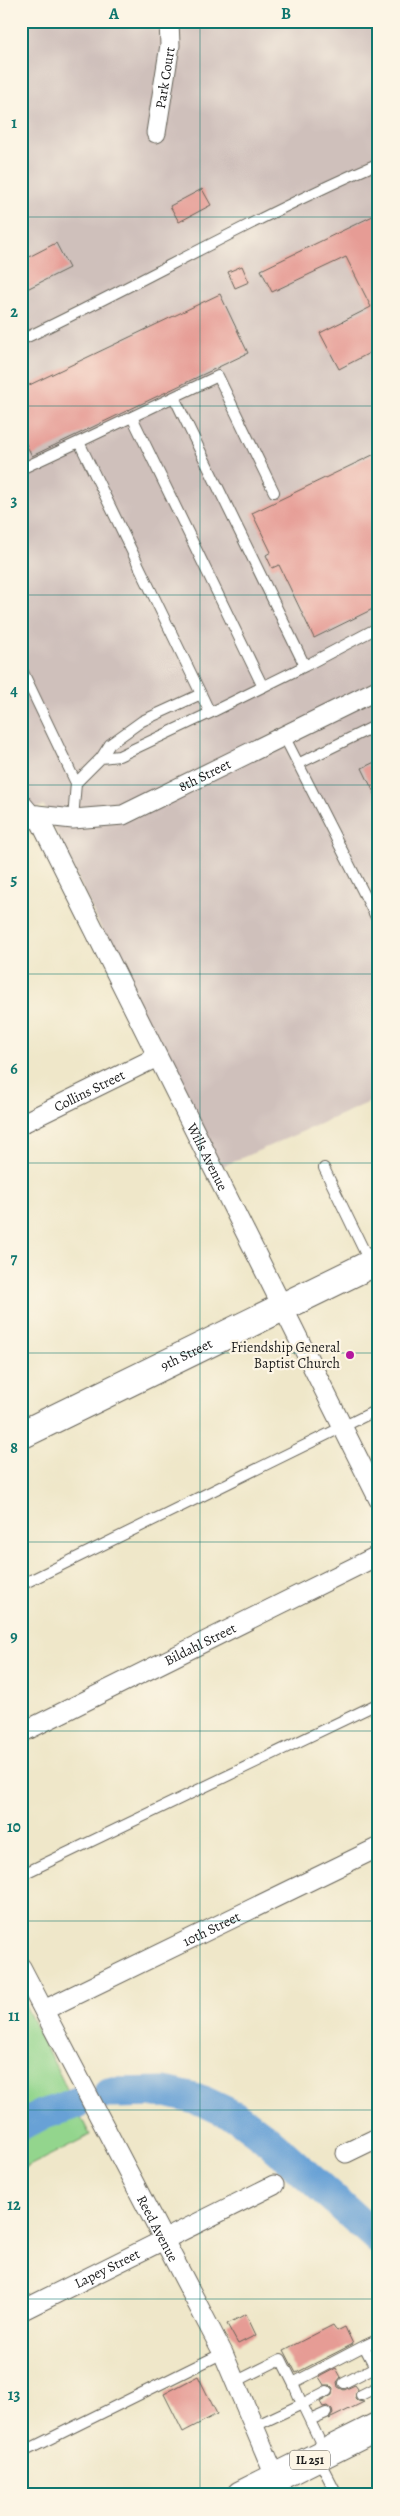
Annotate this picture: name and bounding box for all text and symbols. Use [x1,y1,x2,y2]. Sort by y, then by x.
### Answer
text: A [108,3,120,25]
text: B [281,3,291,25]
street label: Park Court [151,45,179,110]
text: 1 [11,112,17,134]
text: 2 [10,301,18,323]
text: 3 [11,490,18,512]
text: 4 [10,680,18,702]
street label: 8th Street [175,754,234,796]
text: 5 [11,869,18,891]
text: 6 [10,1058,18,1080]
street label: Collins Street [51,1065,128,1116]
street label: Wills Avenue [182,1119,233,1194]
text: 7 [11,1248,18,1270]
street label: 9th Street [157,1333,216,1375]
place label: Friendship General Baptist Church [231,1338,341,1373]
marker: Friendship General Baptist Church [344,1349,356,1361]
text: 8 [10,1437,18,1459]
street label: Bildahl Street [161,1618,239,1670]
text: 9 [10,1626,18,1648]
text: 10 [7,1816,21,1838]
street label: 10th Street [179,1906,243,1951]
text: 11 [8,2005,20,2027]
street label: Reed Avenue [132,2192,183,2265]
text: 12 [7,2194,21,2216]
street label: Lapey Street [71,2244,143,2292]
text: 13 [8,2384,20,2406]
road number: IL 251 [290,2450,330,2470]

